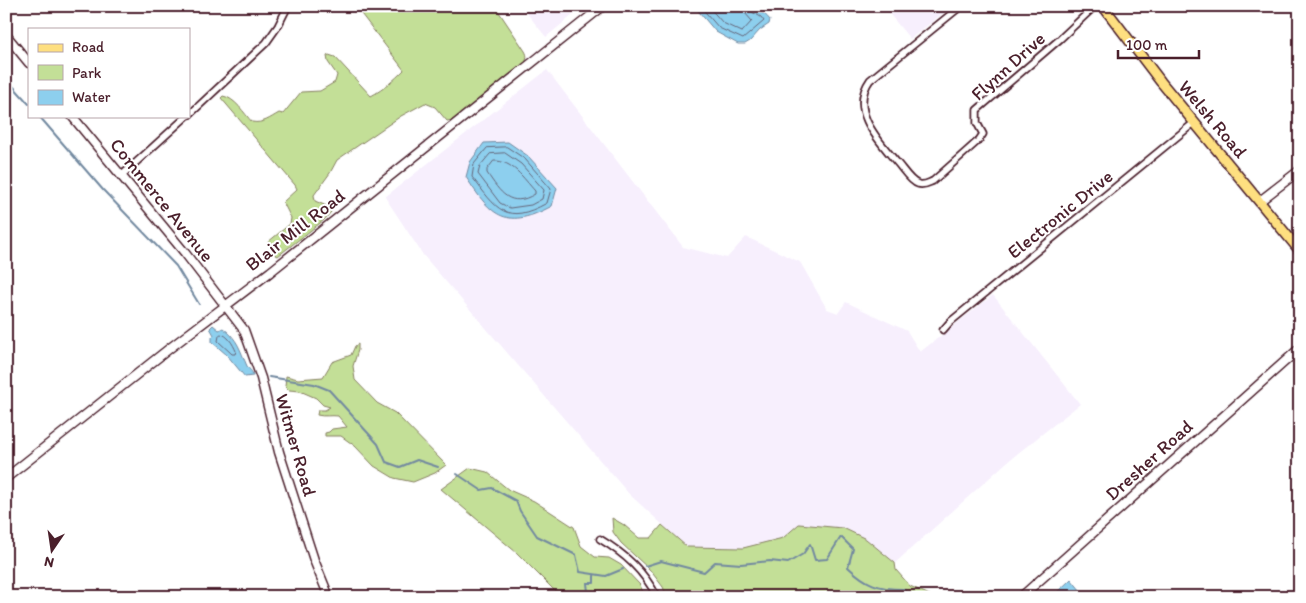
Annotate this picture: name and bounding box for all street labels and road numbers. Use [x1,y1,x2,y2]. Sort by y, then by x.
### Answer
street label: Flynn Drive [966,27,1050,105]
street label: Welsh Road [1174,75,1253,163]
street label: Commerce Avenue [105,134,219,266]
street label: Electronic Drive [1003,165,1117,263]
street label: Blair Mill Road [241,184,349,276]
street label: Witmer Road [270,391,322,500]
street label: Dresher Road [1101,415,1197,505]

